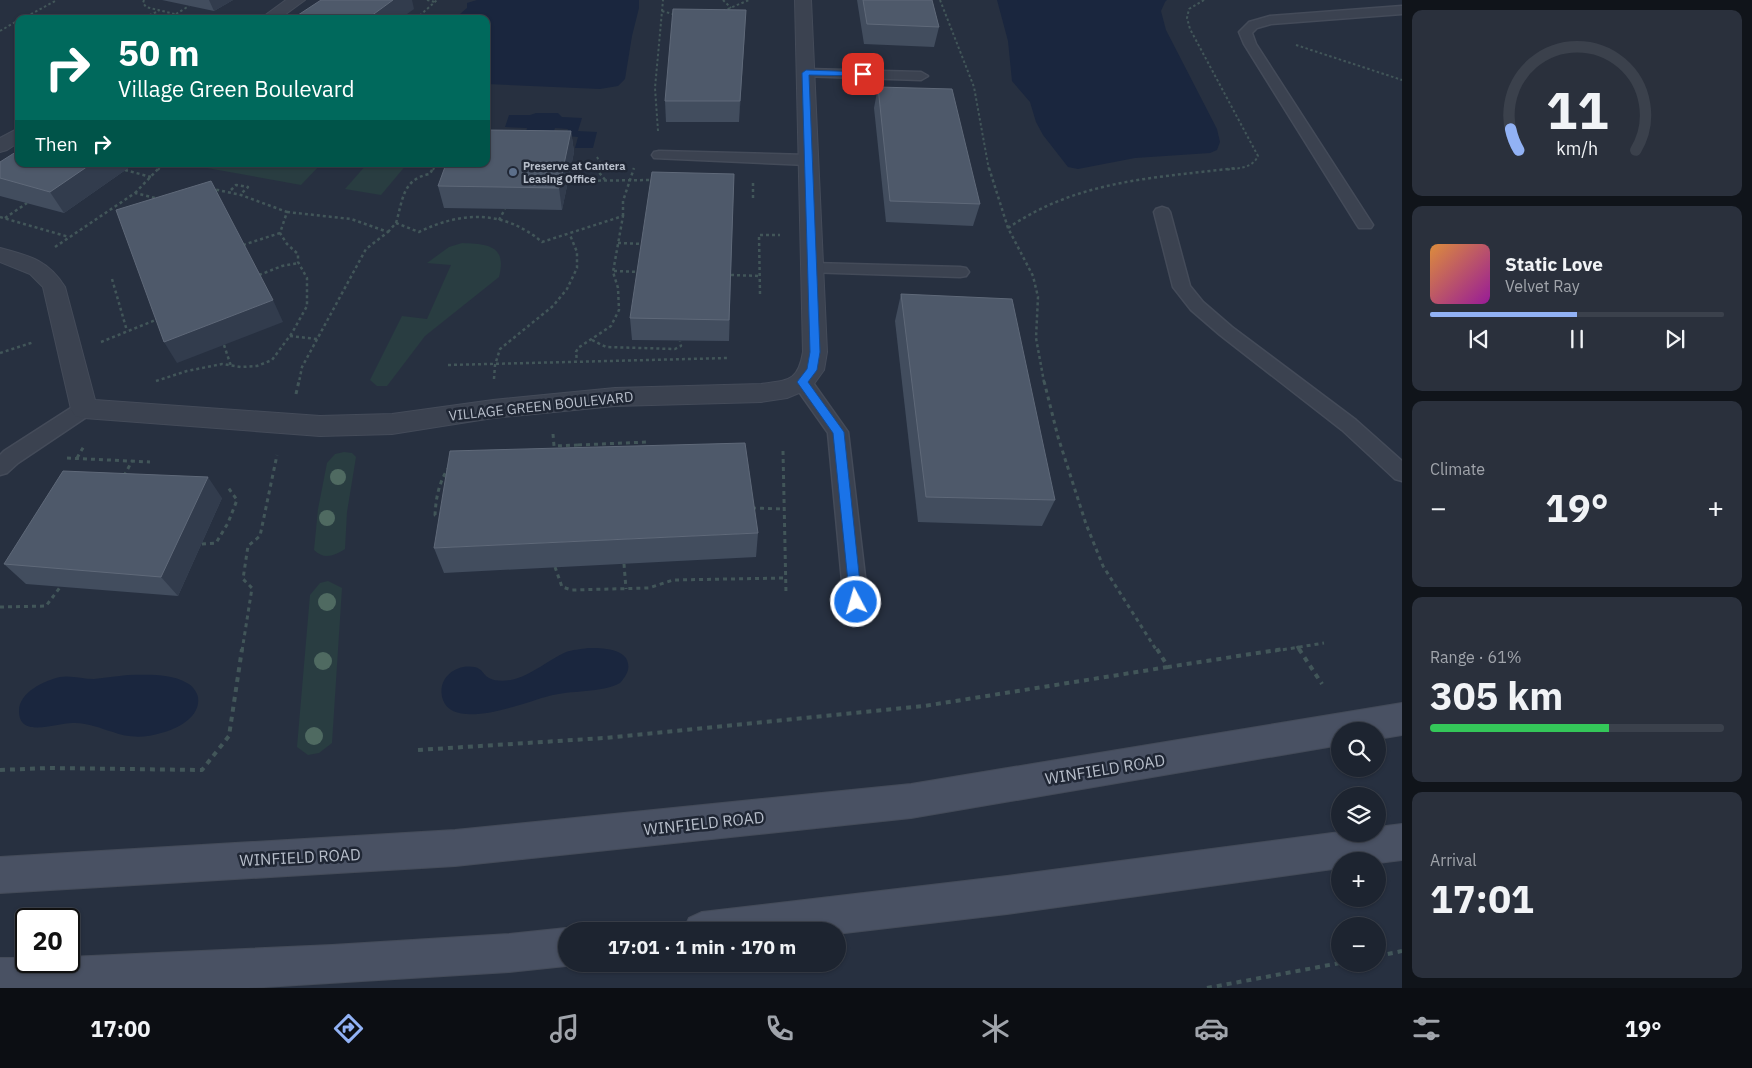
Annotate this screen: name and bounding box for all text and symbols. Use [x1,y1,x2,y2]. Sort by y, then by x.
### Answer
text: 50 m [118,30,200,76]
icon: right [35,35,100,100]
pin [842,53,884,95]
icon: arrive [849,60,877,88]
text: Village Green Boulevard [118,74,355,103]
text: 11 [1546,76,1608,143]
icon: right [88,130,116,158]
text: Then [35,132,78,156]
text: km/h [1556,137,1598,160]
place label: Preserve at Cantera Leasing Office [523,159,625,186]
marker: Preserve at Cantera Leasing Office [507,166,519,178]
text: Static Love [1505,252,1603,276]
text: Velvet Ray [1505,276,1580,296]
icon: previous [1465,325,1493,353]
icon: pause [1563,325,1591,353]
icon: next [1661,325,1689,353]
street label: VILLAGE GREEN BOULEVARD [448,387,634,425]
text: Climate [1430,459,1485,479]
text: 19° [1545,483,1609,532]
text: − [1430,489,1447,526]
text: + [1707,489,1724,526]
position arrow [829,575,881,627]
text: Range · 61% [1430,647,1522,667]
text: 305 km [1430,671,1563,720]
map controls [1331,722,1386,972]
button: search [1331,722,1386,777]
street label: WINFIELD ROAD [1044,750,1166,788]
button: layers [1331,787,1386,842]
street label: WINFIELD ROAD [643,807,765,839]
street label: WINFIELD ROAD [239,844,361,870]
text: Arrival [1430,850,1477,870]
button: + [1331,852,1386,907]
text: 17:01 [1430,874,1534,923]
speed limit sign: 20 [15,908,80,973]
button: − [1331,917,1386,972]
text: 17:01 · 1 min · 170 m [608,935,796,959]
icon: directions [331,1011,366,1046]
icon: music [547,1011,582,1046]
icon: phone [762,1011,797,1046]
icon: climate [978,1011,1013,1046]
icon: car [1194,1011,1229,1046]
icon: filters [1409,1011,1444,1046]
text: 17:00 [90,1014,150,1043]
text: 19° [1625,1014,1662,1043]

